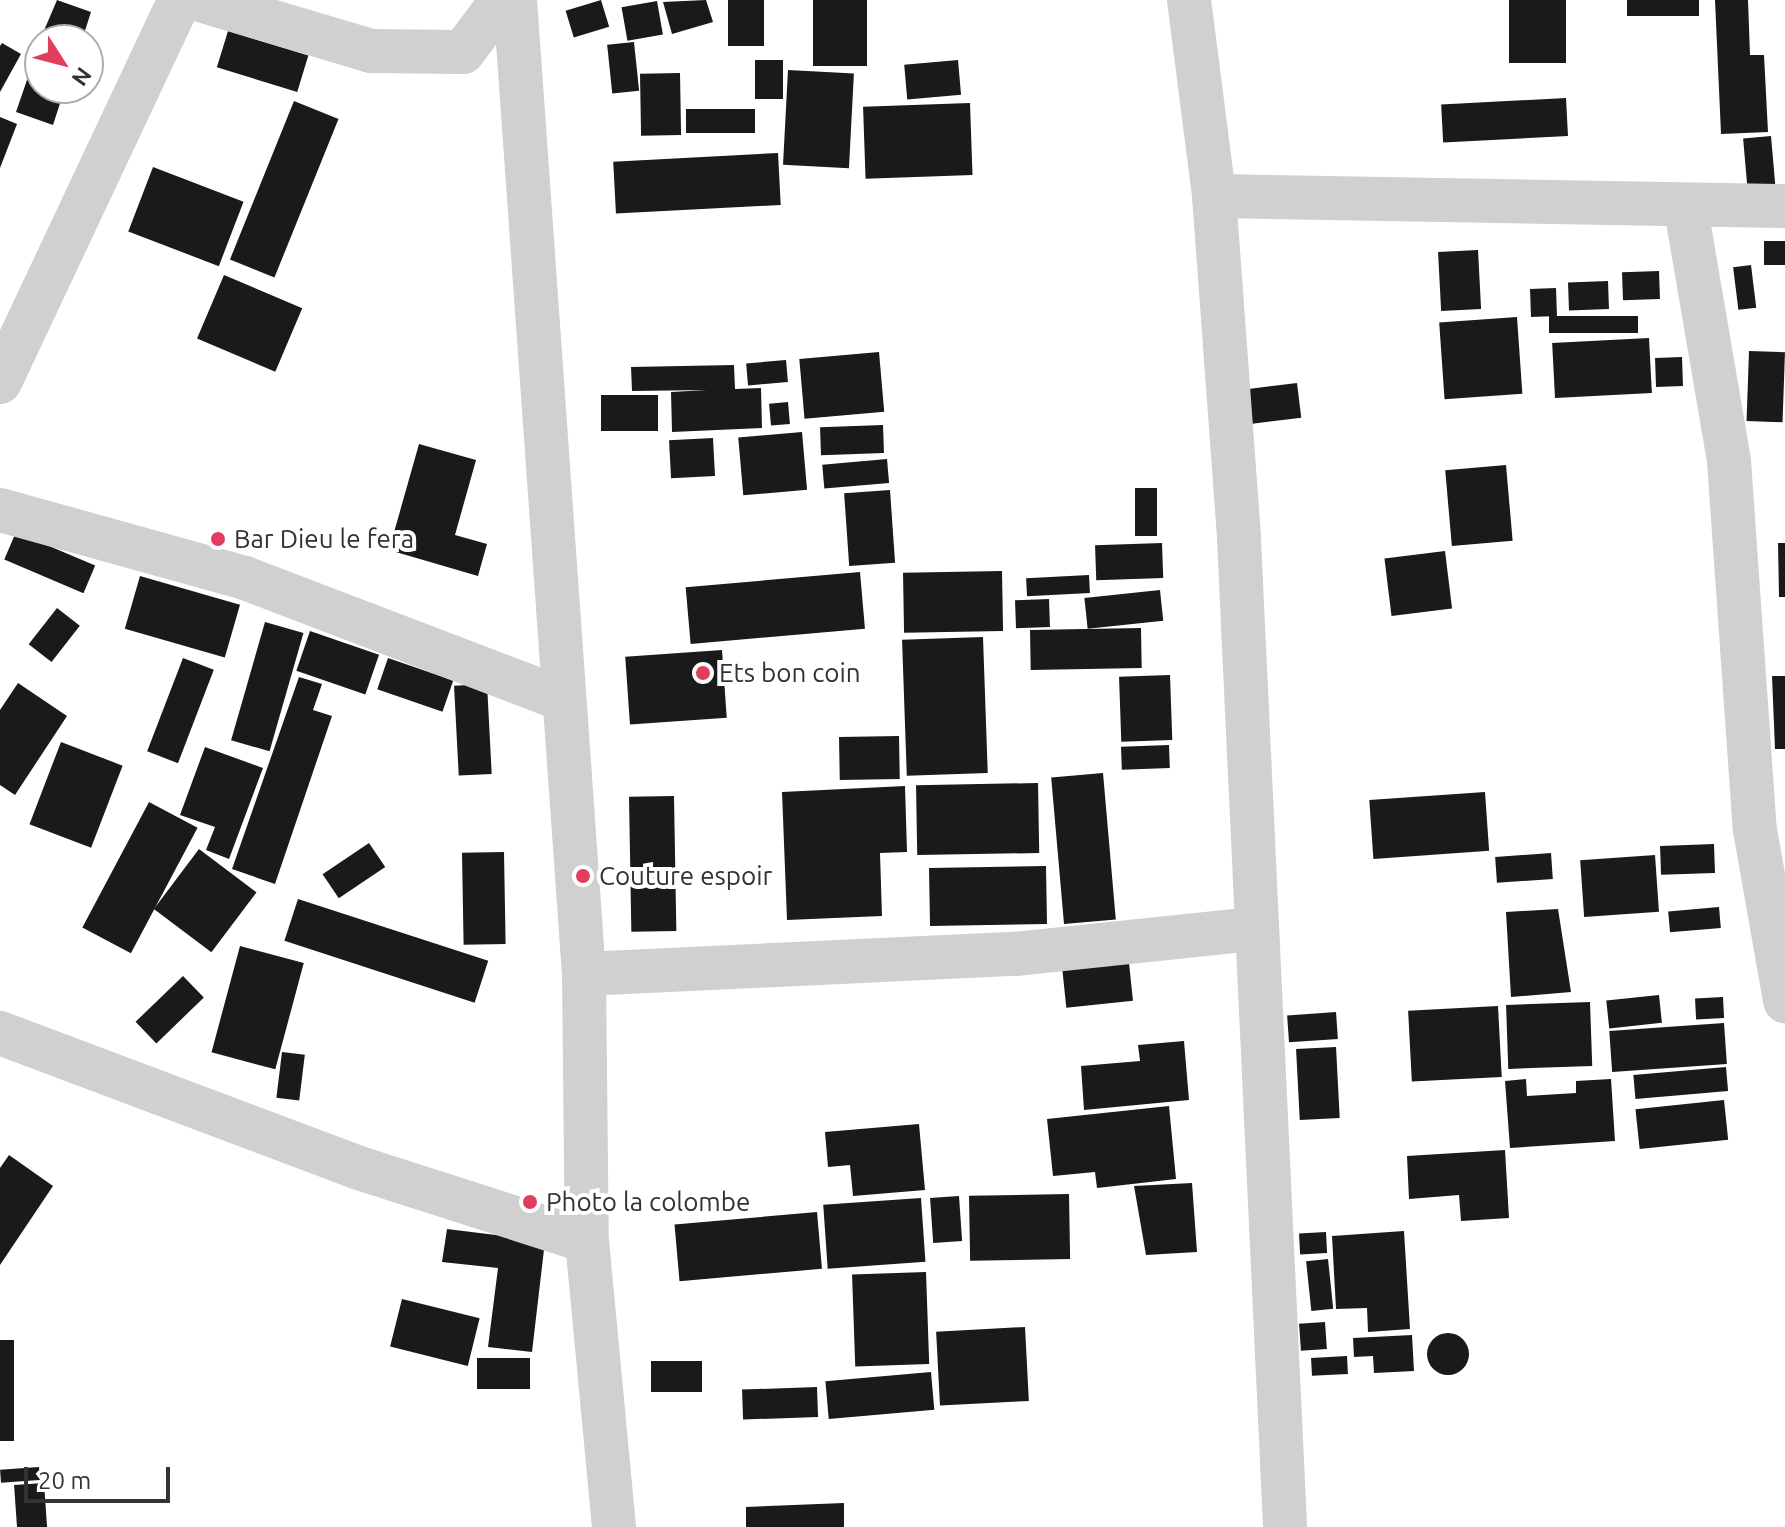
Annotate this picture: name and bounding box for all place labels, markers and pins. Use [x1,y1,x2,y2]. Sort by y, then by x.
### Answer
place label: Bar Dieu le fera [234,523,414,555]
marker: Bar Dieu le fera [209,530,227,548]
place label: Ets bon coin [719,657,861,689]
marker: Ets bon coin [694,664,712,682]
place label: Couture espoir [599,860,772,892]
marker: Couture espoir [574,867,592,885]
place label: Photo la colombe [546,1186,750,1218]
marker: Photo la colombe [521,1193,539,1211]

